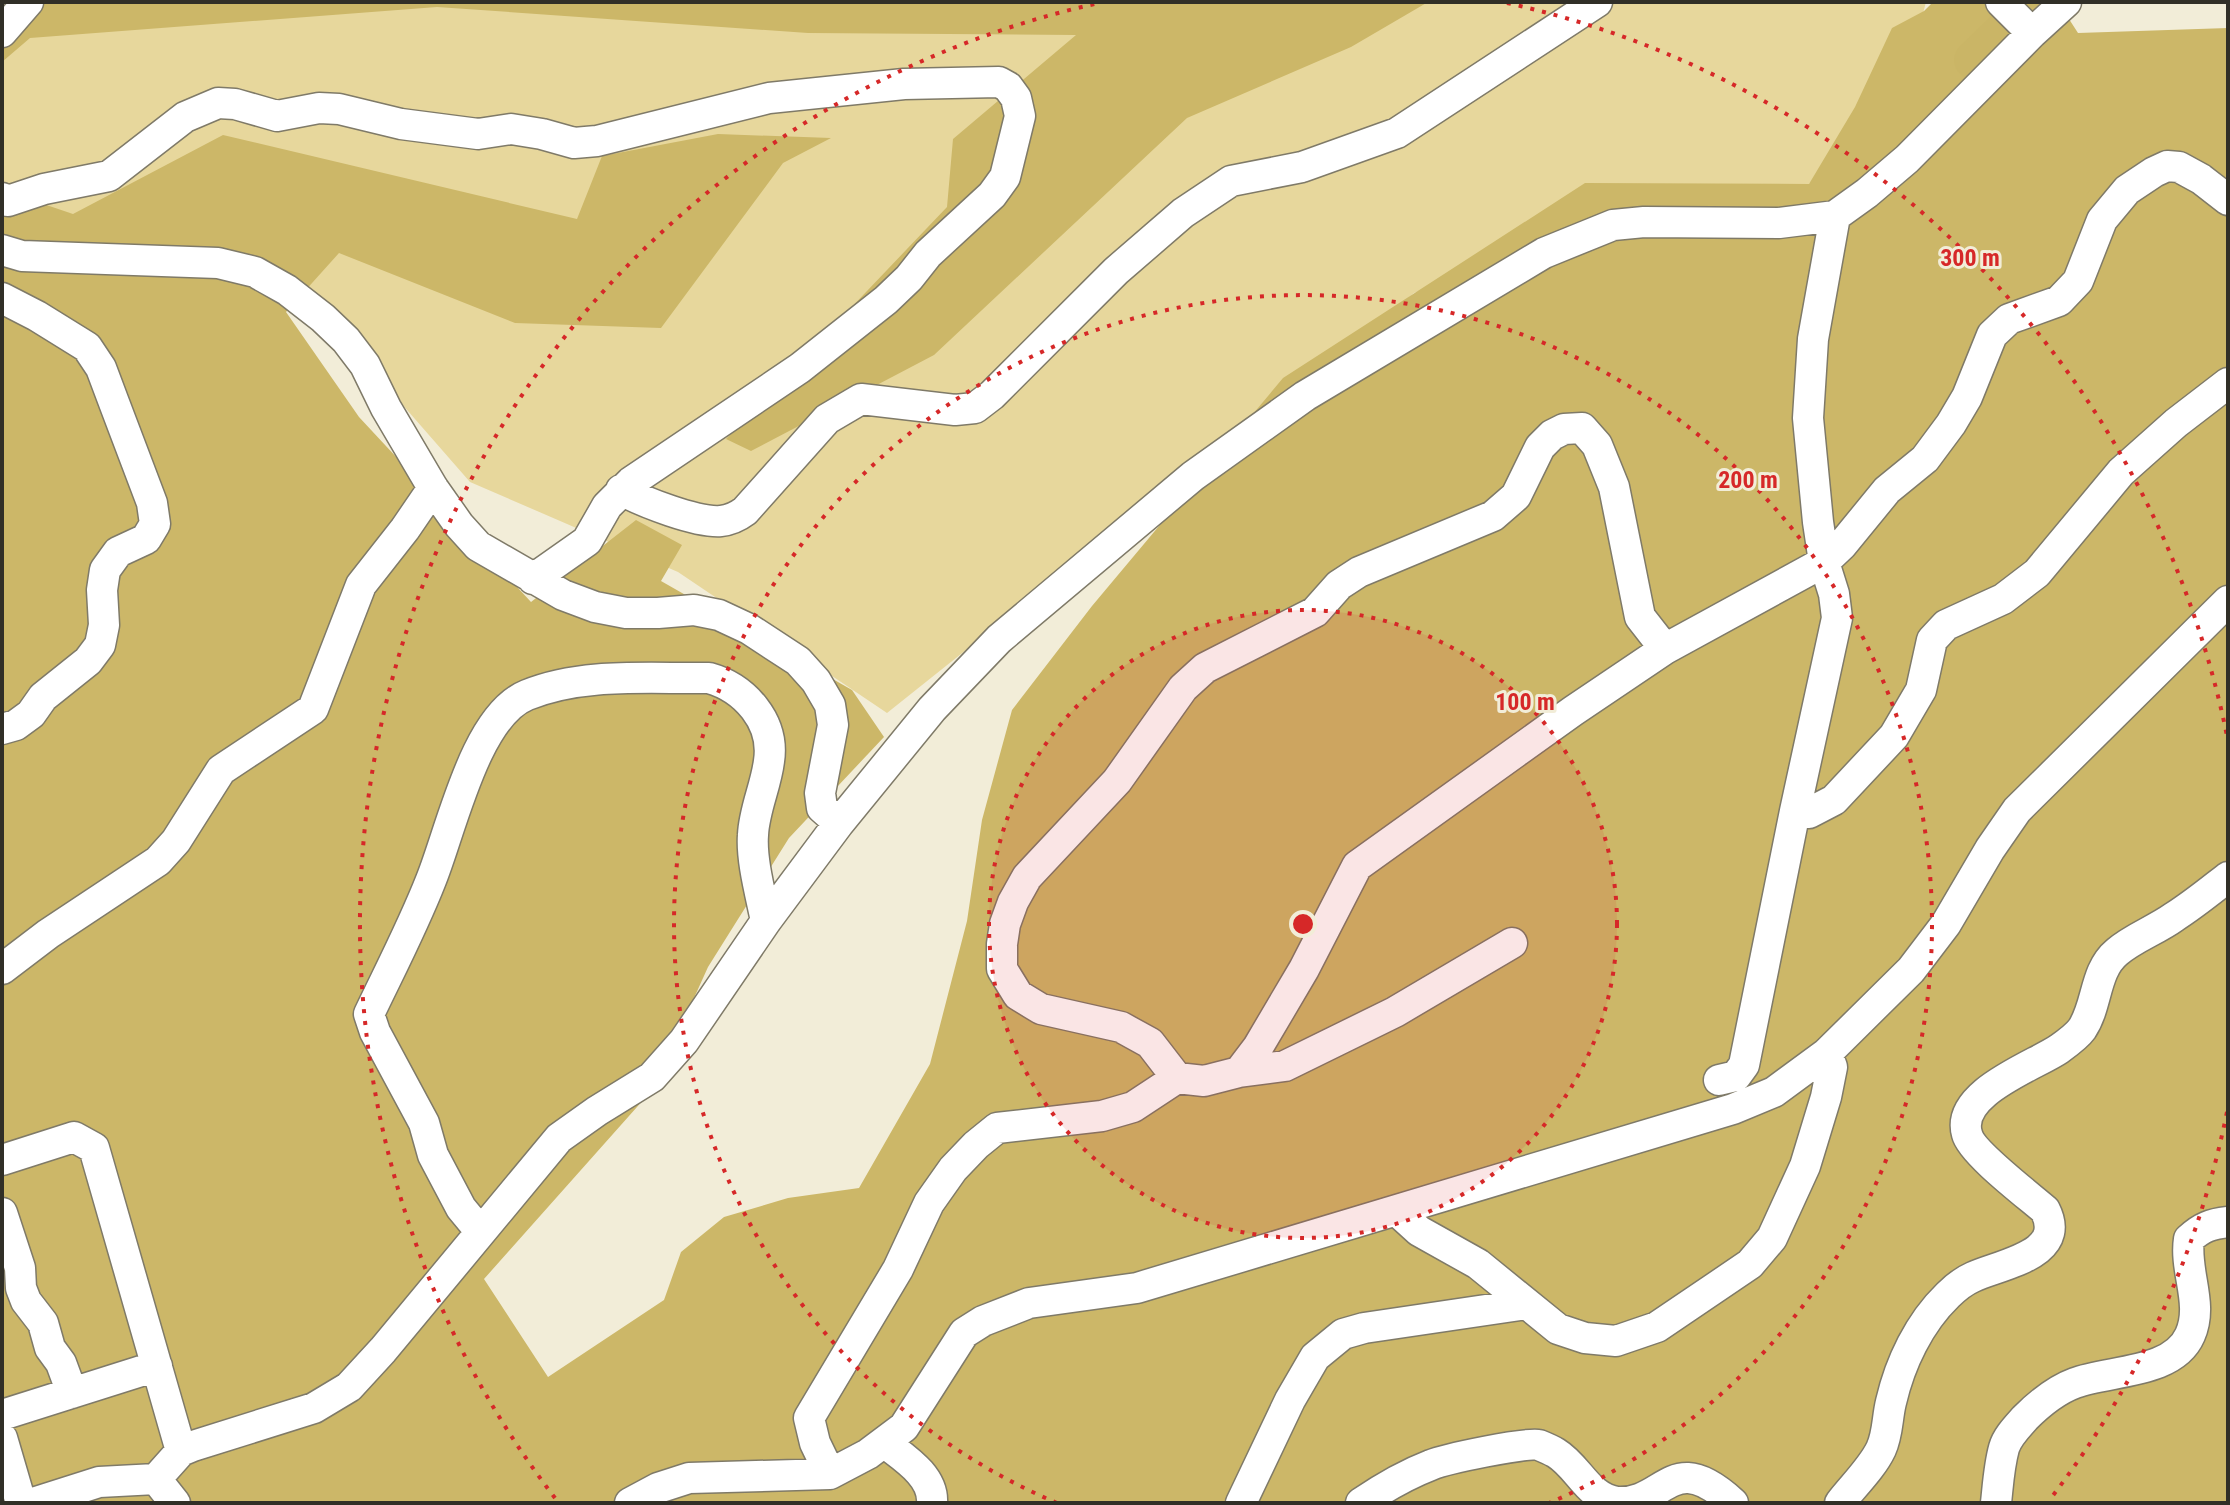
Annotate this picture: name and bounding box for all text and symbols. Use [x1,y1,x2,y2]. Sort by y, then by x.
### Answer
text: 300 m [1940,244,2000,272]
text: 200 m [1718,466,1778,494]
text: 100 m [1495,688,1555,716]
centre of rings [1289,910,1317,938]

